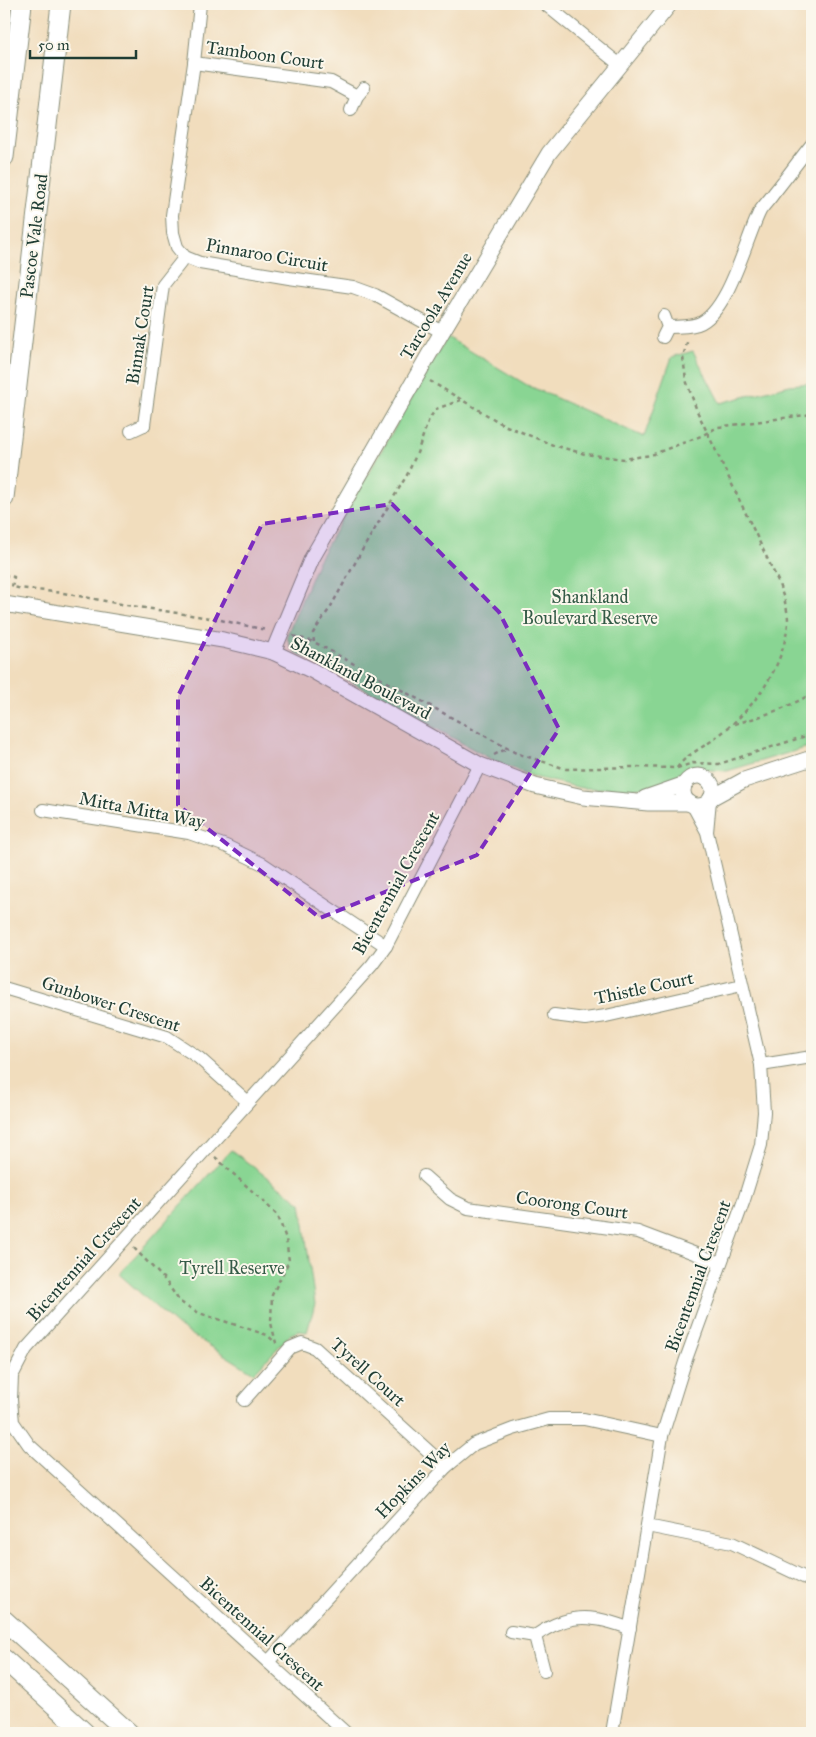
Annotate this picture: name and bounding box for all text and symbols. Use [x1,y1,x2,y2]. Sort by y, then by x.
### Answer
scale bar [30,28,136,60]
text: 50 m [38,36,70,54]
street label: Tamboon Court [205,36,326,74]
street label: Pascoe Vale Road [15,172,53,300]
street label: Pinnaroo Circuit [204,233,330,277]
street label: Tarcoola Avenue [395,248,477,364]
street label: Binnak Court [121,283,159,386]
park label: Shankland Boulevard Reserve [522,586,658,629]
street label: Shankland Boulevard [287,632,435,724]
street label: Mitta Mitta Way [77,787,207,833]
street label: Bicentennial Crescent [348,807,445,958]
street label: Thistle Court [593,967,696,1009]
street label: Gunbower Crescent [39,971,184,1037]
street label: Coorong Court [515,1186,630,1225]
street label: Bicentennial Crescent [22,1192,146,1326]
street label: Bicentennial Crescent [660,1196,736,1355]
park label: Tyrell Reserve [179,1257,285,1279]
street label: Tyrell Court [326,1333,410,1412]
street label: Hopkins Way [371,1436,456,1523]
street label: Bicentennial Crescent [195,1572,329,1696]

